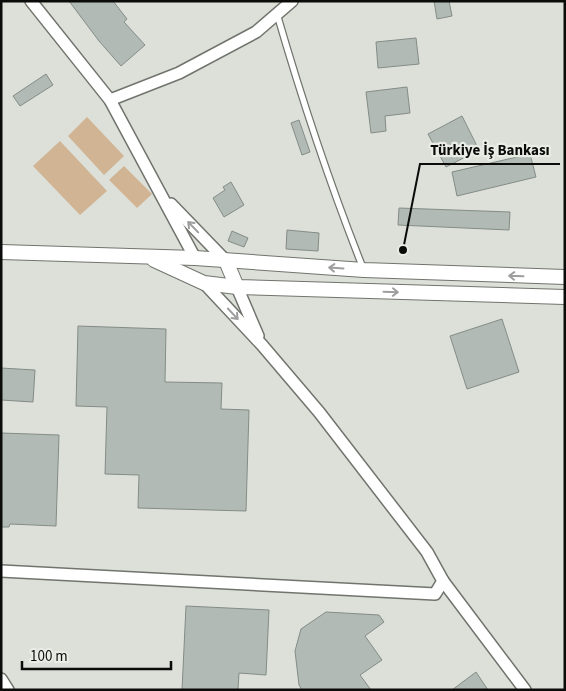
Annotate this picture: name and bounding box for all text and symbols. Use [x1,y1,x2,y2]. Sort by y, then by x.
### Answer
callout: Türkiye İş Bankası [420,134,560,164]
text: Türkiye İş Bankası [430,140,550,161]
one-way arrow [188,222,200,234]
one-way arrow [328,264,344,273]
one-way arrow [508,271,524,280]
one-way arrow [382,287,399,297]
one-way arrow [227,308,239,320]
scale bar [22,638,171,670]
text: 100 m [30,646,68,667]

